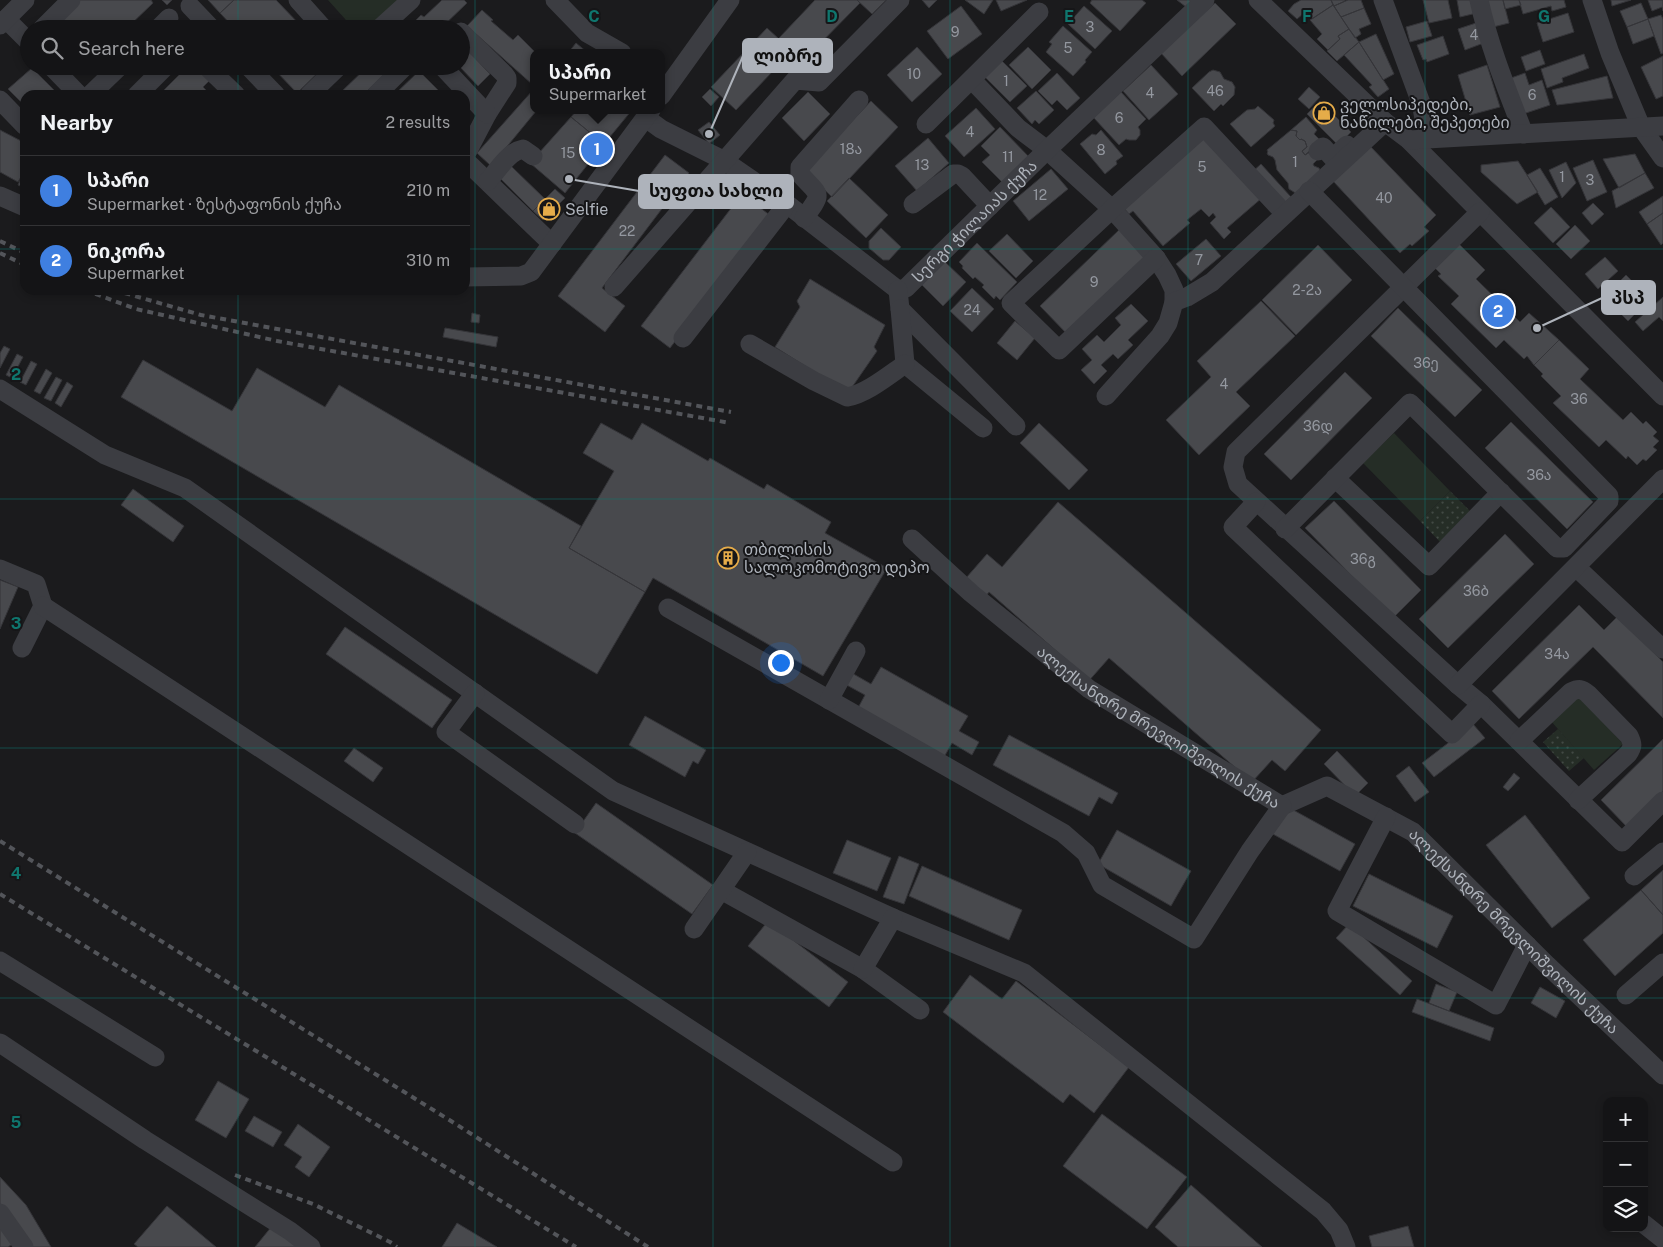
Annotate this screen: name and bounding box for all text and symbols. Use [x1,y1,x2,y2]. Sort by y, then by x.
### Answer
text: C [588,7,600,26]
text: D [826,7,838,26]
text: E [1064,7,1074,26]
text: F [1302,7,1312,26]
text: G [1538,7,1550,26]
house number: 3 [1086,19,1095,35]
search box [20,20,470,75]
house number: 9 [951,24,960,40]
house number: 4 [1470,27,1479,43]
icon: search [38,34,66,62]
text: Search here [78,37,185,59]
callout: ლიბრე [743,39,832,72]
house number: 5 [1064,40,1073,56]
text: ლიბრე [754,45,822,67]
popup [530,49,665,114]
text: სპარი [549,61,611,83]
house number: 10 [907,66,921,82]
house number: 1 [1003,73,1009,89]
house number: 46 [1206,83,1224,99]
text: Supermarket [549,85,646,104]
house number: 4 [1146,85,1155,101]
house number: 6 [1528,87,1537,103]
place label: ველოსიპედები, ნაწილები, შეპეთები [1340,95,1510,133]
shop icon: ველოსიპედები, ნაწილები, შეპეთები [1312,101,1336,125]
text: Nearby [40,110,113,135]
house number: 6 [1115,110,1124,126]
text: 2 results [385,113,450,132]
house number: 4 [966,124,975,140]
pin: 1 [581,130,613,168]
house number: 18ა [840,141,862,157]
house number: 8 [1096,142,1106,158]
house number: 15 [561,145,575,161]
house number: 11 [1002,149,1014,165]
house number: 1 [1292,154,1298,170]
street label: სერგი ჭილაიას ქუჩა [908,156,1041,286]
house number: 13 [915,157,929,173]
house number: 5 [1198,159,1207,175]
text: სპარი [87,169,149,191]
house number: 1 [1559,169,1565,185]
house number: 3 [1586,172,1595,188]
callout: სუფთა სახლი [639,175,793,208]
text: სუფთა სახლი [649,180,783,202]
text: 1 [53,181,59,200]
text: 210 m [406,181,450,200]
house number: 12 [1033,187,1047,203]
house number: 40 [1375,190,1393,206]
text: Supermarket · ზესტაფონის ქუჩა [87,195,342,214]
shop icon: Selfie [537,197,561,221]
place label: Selfie [565,200,608,219]
house number: 22 [619,223,635,239]
text: ნიკორა [87,240,165,262]
text: 2 [51,251,61,270]
text: 310 m [406,251,450,270]
house number: 7 [1195,252,1203,268]
text: Supermarket [87,264,184,283]
house number: 9 [1090,274,1099,290]
callout: პსპ [1602,281,1655,314]
house number: 2-2ა [1292,282,1322,298]
text: პსპ [1611,287,1645,308]
pin: 2 [1482,292,1514,330]
house number: 24 [963,302,981,318]
house number: 36ე [1413,355,1439,372]
text: 2 [11,365,21,384]
house number: 4 [1220,376,1229,392]
house number: 36 [1570,391,1588,407]
house number: 36დ [1303,418,1333,435]
house number: 36ა [1526,467,1552,483]
place label: თბილისის სალოკომოტივო დეპო [744,540,930,578]
building icon: თბილისის სალოკომოტივო დეპო [716,546,740,570]
house number: 36გ [1350,551,1376,568]
house number: 36ბ [1463,583,1489,599]
text: 3 [11,614,21,633]
street label: ალექსანდრე მრევლიშვილის ქუჩა [1033,641,1284,812]
house number: 34ა [1544,646,1570,662]
your location [768,650,794,676]
street label: ალექსანდრე მრევლიშვილის ქუჩა [1405,824,1623,1038]
text: 4 [11,864,22,883]
map controls [1603,1097,1648,1232]
button: + [1603,1097,1648,1142]
text: 5 [11,1113,22,1132]
button: − [1603,1142,1648,1187]
button: layers [1603,1187,1648,1232]

